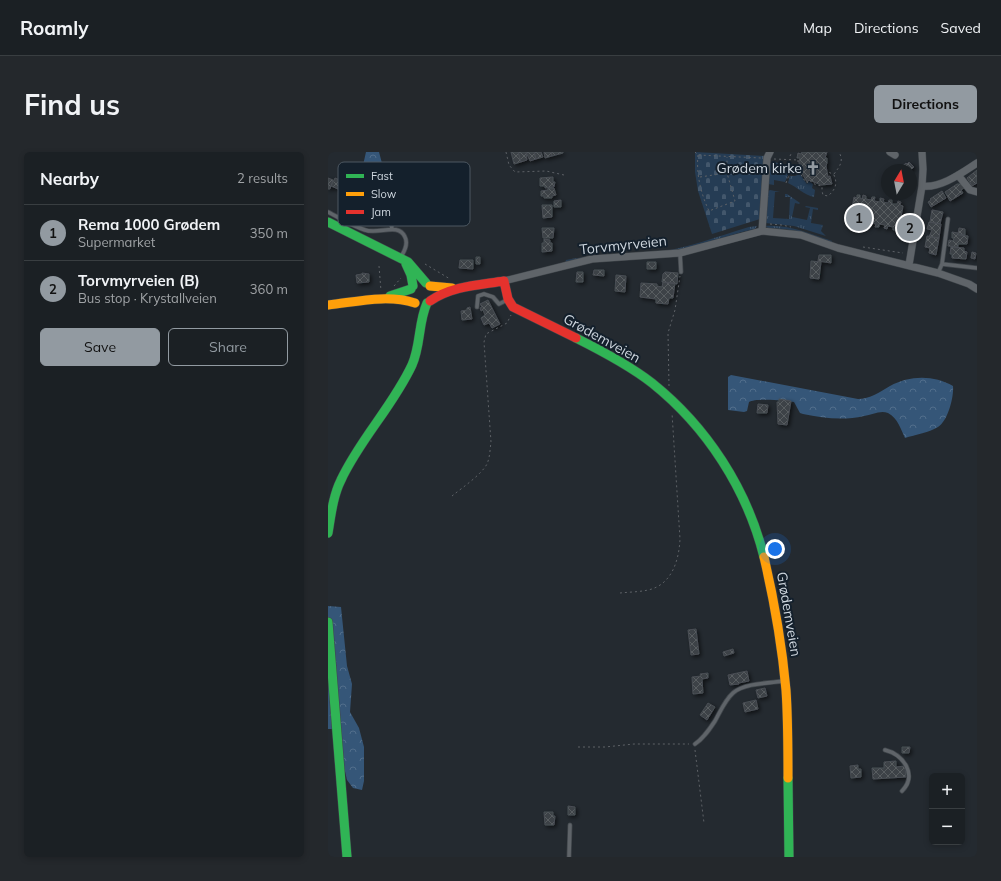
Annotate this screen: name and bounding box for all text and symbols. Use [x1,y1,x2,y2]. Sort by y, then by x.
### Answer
text: Roamly [20,16,88,40]
text: Map [803,19,832,37]
text: Directions [854,19,919,37]
text: Saved [941,19,981,37]
button: Directions [874,85,977,123]
text: Find us [24,87,120,122]
place label: Grødem kirke [717,159,802,177]
church icon: Grødem kirke [805,160,821,176]
legend [338,162,470,226]
north arrow [881,164,917,200]
text: Nearby [40,168,99,189]
text: Fast [371,169,393,183]
text: 2 results [237,170,288,186]
text: Slow [371,187,397,201]
pin: 1 [846,203,872,233]
text: Jam [371,205,391,219]
pin: 2 [897,213,923,243]
text: Rema 1000 Grødem [78,215,220,234]
text: 1 [49,225,57,241]
text: 350 m [250,225,288,241]
street label: Torvmyrveien [579,231,667,259]
text: Supermarket [78,234,155,250]
text: Torvmyrveien (B) [78,271,200,290]
text: 2 [49,281,57,297]
text: 360 m [250,281,288,297]
text: Bus stop · Krystallveien [78,290,217,306]
street label: Grødemveien [560,309,644,367]
button: Save [40,328,160,366]
button: Share [168,328,288,366]
your location [765,539,785,559]
street label: Grødemveien [773,570,805,658]
map controls [929,773,965,845]
button: + [929,773,965,809]
button: − [929,809,965,845]

